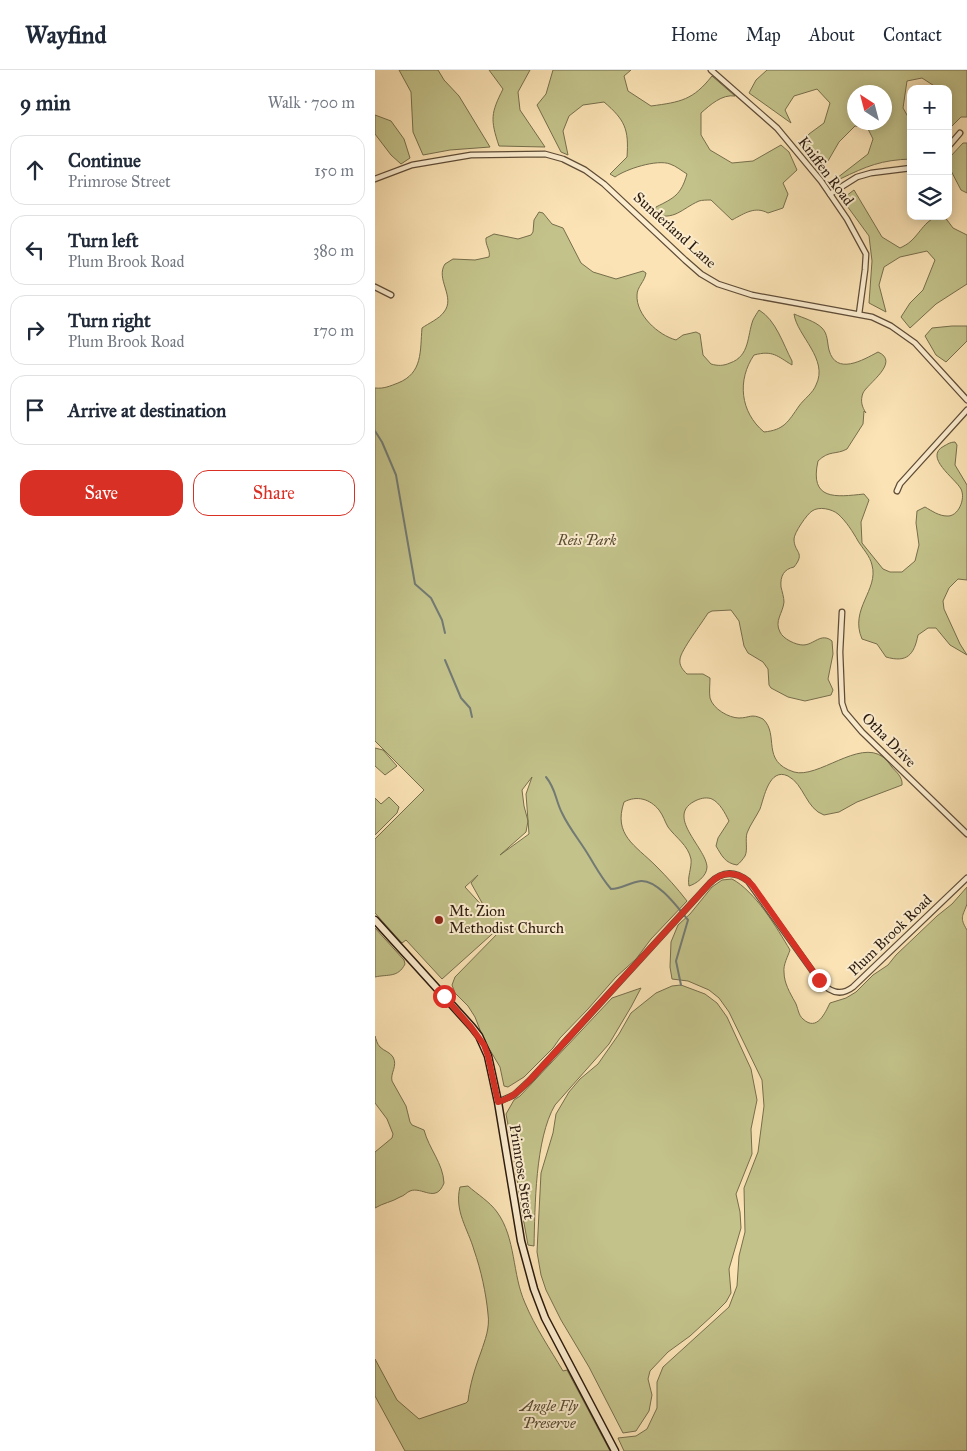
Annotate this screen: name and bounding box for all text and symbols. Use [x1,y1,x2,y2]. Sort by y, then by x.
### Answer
text: Wayfind [25,20,107,50]
text: Home [671,24,718,46]
text: Map [746,24,781,46]
text: About [809,24,855,46]
text: Contact [883,24,942,46]
north arrow [847,85,892,130]
map controls [907,85,952,220]
button: + [907,85,952,130]
text: 9 min [20,90,71,116]
text: Walk · 700 m [268,93,355,112]
button: − [907,130,952,175]
street label: Kniffen Road [794,133,858,209]
text: Continue [68,149,141,172]
icon: ahead [21,156,49,184]
text: 150 m [314,161,354,180]
text: Primrose Street [68,172,171,191]
button: layers [907,175,952,220]
street label: Sunderland Lane [630,188,720,272]
text: Turn left [68,229,138,252]
icon: left [21,236,49,264]
text: 380 m [313,241,354,260]
text: Plum Brook Road [68,252,185,271]
text: Turn right [68,309,151,332]
icon: right [21,316,49,344]
text: 170 m [313,321,354,340]
text: Plum Brook Road [68,332,185,351]
icon: arrive [21,396,49,424]
text: Arrive at destination [68,399,226,422]
button: Save [20,470,183,516]
button: Share [193,470,355,516]
park label: Reis Park [557,531,617,549]
street label: Otha Drive [858,709,920,771]
street label: Plum Brook Road [844,890,936,979]
place label: Mt. Zion Methodist Church [449,902,565,937]
marker: Mt. Zion Methodist Church [433,914,445,926]
route end [808,969,831,992]
route start [433,985,456,1008]
street label: Primrose Street [506,1123,539,1222]
park label: Angle Fly Preserve [518,1397,579,1432]

